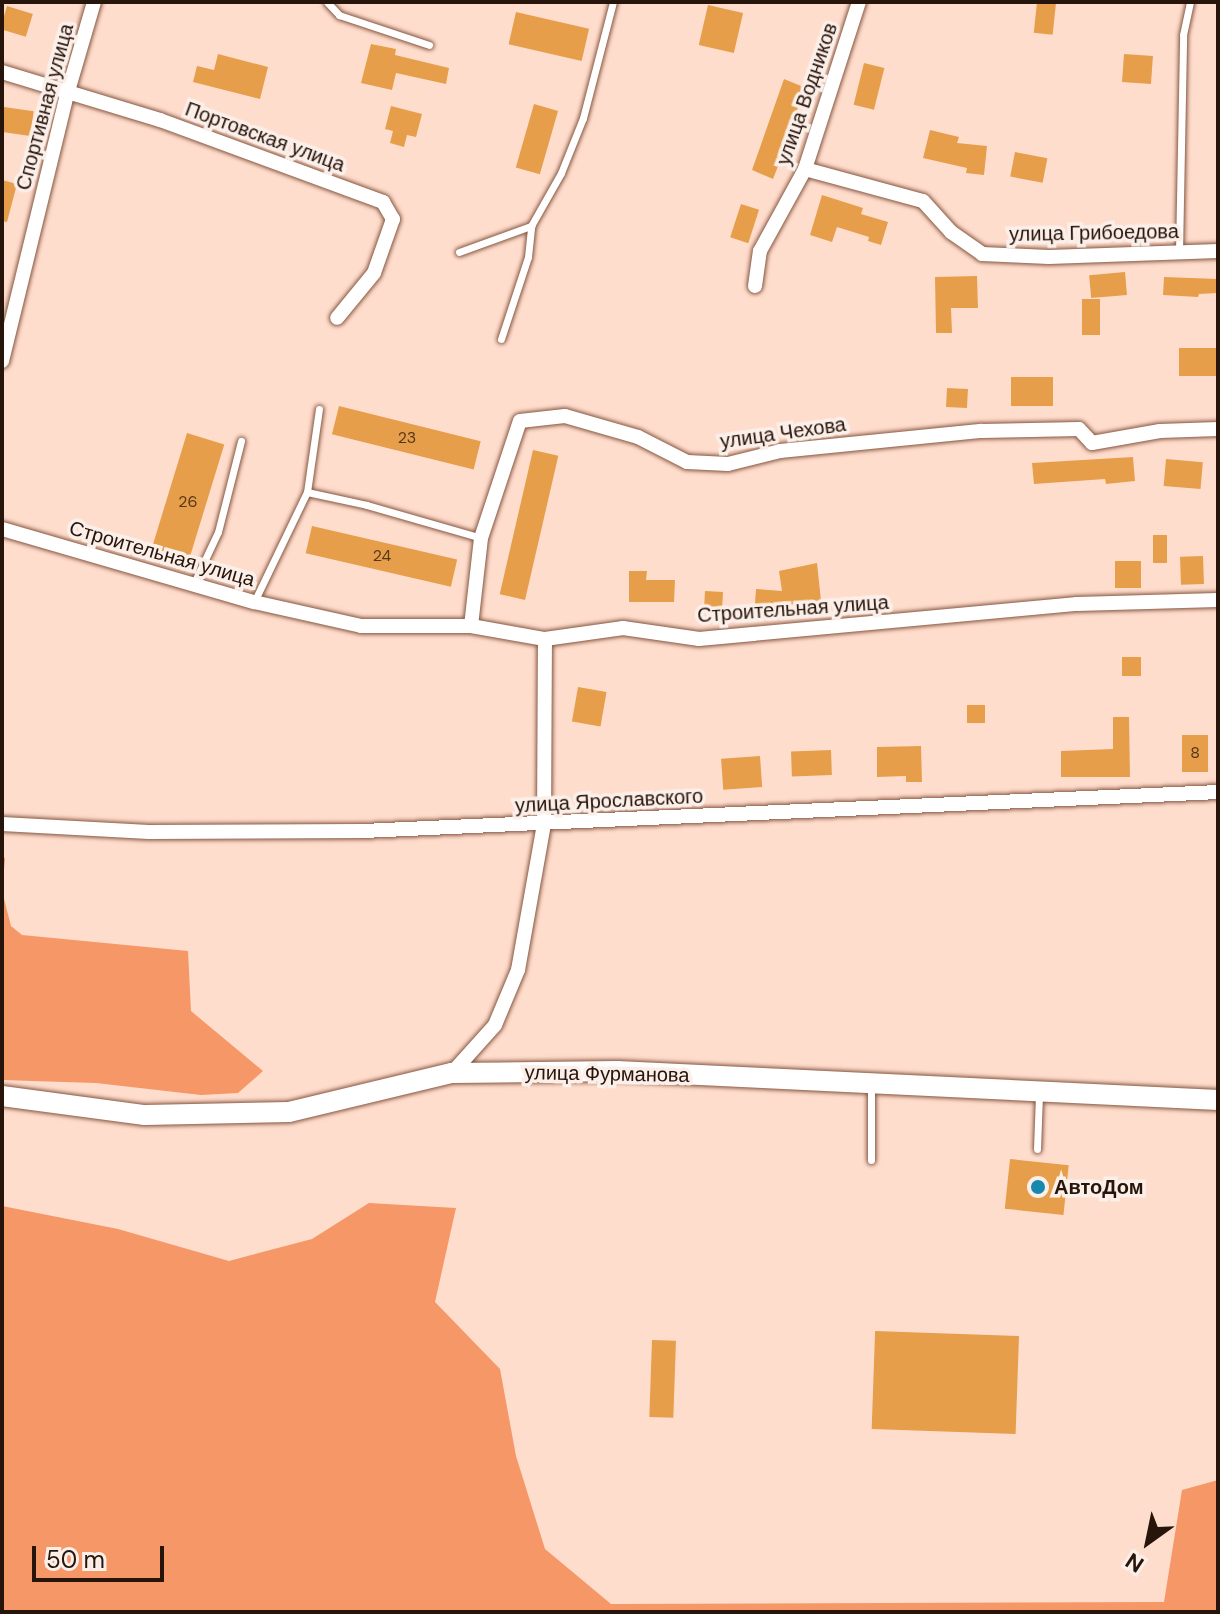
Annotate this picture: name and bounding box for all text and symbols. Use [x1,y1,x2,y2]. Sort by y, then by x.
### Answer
street label: улица Водников [771,20,843,168]
street label: Спортивная улица [11,21,79,193]
street label: Портовская улица [182,97,348,177]
street label: улица Грибоедова [1009,220,1179,246]
street label: улица Чехова [719,412,847,454]
house number: 23 [398,428,416,448]
house number: 26 [178,492,198,512]
street label: Строительная улица [67,516,257,592]
house number: 24 [373,546,391,566]
street label: Строительная улица [696,590,890,628]
house number: 8 [1190,743,1200,763]
street label: улица Ярославского [514,784,704,818]
street label: улица Фурманова [524,1061,690,1087]
place label: АвтоДом [1054,1175,1143,1199]
marker: АвтоДом [1029,1178,1047,1196]
north arrow [1108,1502,1188,1582]
scale bar [36,1530,168,1580]
text: 50 m [46,1544,105,1575]
text: N [1120,1546,1149,1579]

